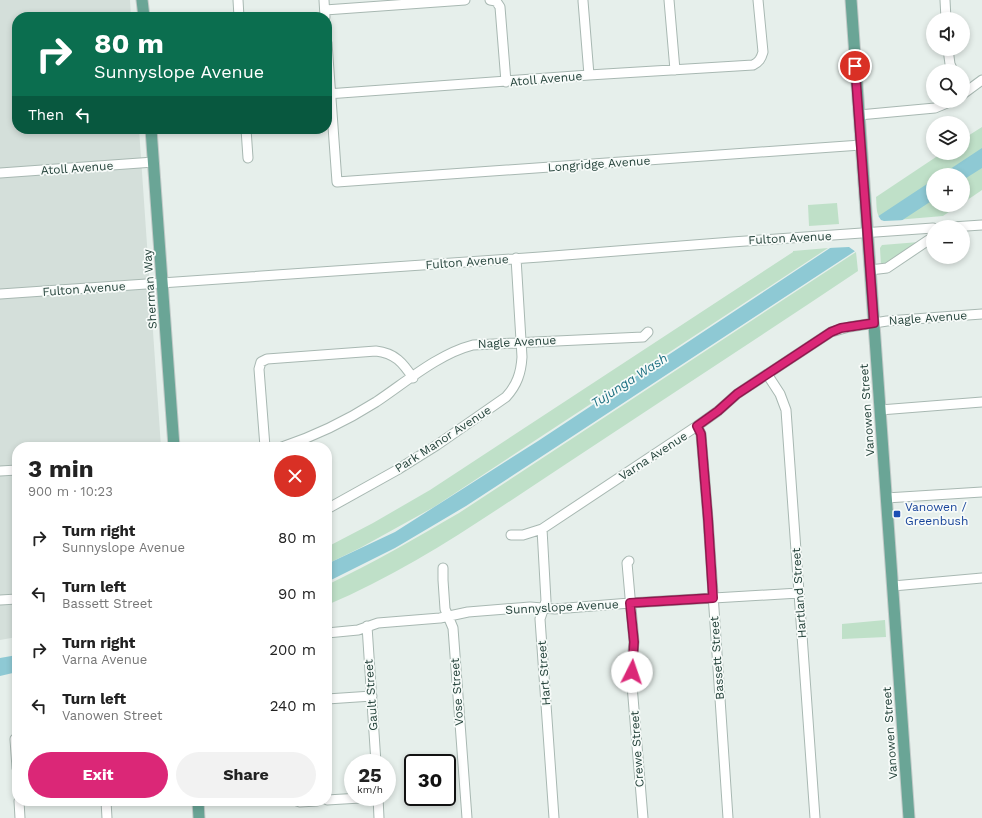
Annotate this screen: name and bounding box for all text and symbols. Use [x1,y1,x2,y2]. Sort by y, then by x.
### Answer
map controls [926,12,970,264]
button: sound [926,12,970,56]
text: 80 m [94,27,164,60]
icon: right [28,28,80,80]
pin [838,49,872,83]
icon: arrive [844,55,866,77]
text: Sunnyslope Avenue [94,61,264,82]
button: search [926,64,970,108]
street label: Atoll Avenue [509,69,583,89]
icon: left [72,104,94,126]
text: Then [28,106,64,124]
button: layers [926,116,970,160]
street label: Longridge Avenue [547,153,651,175]
street label: Atoll Avenue [40,158,114,178]
button: + [926,168,970,212]
button: − [926,220,970,264]
street label: Fulton Avenue [748,229,832,247]
street label: Sherman Way [140,248,160,329]
street label: Fulton Avenue [425,252,509,272]
street label: Fulton Avenue [42,279,126,299]
street label: Nagle Avenue [888,308,968,328]
street label: Nagle Avenue [477,333,557,351]
water label: Tujunga Wash [588,350,670,411]
street label: Vanowen Street [857,363,877,457]
street label: Park Manor Avenue [392,403,494,475]
street label: Varna Avenue [616,429,690,483]
text: 3 min [28,455,94,483]
button: close [274,455,316,497]
text: 900 m · 10:23 [28,484,113,499]
place label: Vanowen / Greenbush [905,500,968,528]
marker: Vanowen / Greenbush [892,509,902,519]
text: Turn right [62,522,135,540]
icon: right [28,527,50,549]
text: 80 m [278,529,316,547]
text: Sunnyslope Avenue [62,540,185,555]
street label: Hartland Street [789,547,809,639]
text: Turn left [62,578,126,596]
icon: left [28,583,50,605]
text: 90 m [278,585,316,603]
text: Bassett Street [62,596,152,611]
street label: Sunnyslope Avenue [505,597,619,617]
street label: Bassett Street [707,616,727,700]
text: Turn right [62,634,135,652]
icon: right [28,639,50,661]
street label: Hart Street [535,640,553,706]
text: 200 m [269,641,316,659]
position arrow [611,651,653,693]
text: Varna Avenue [62,652,147,667]
street label: Vose Street [448,658,466,726]
street label: Gault Street [362,659,380,731]
street label: Vanowen Street [880,686,900,780]
text: Turn left [62,690,126,708]
icon: left [28,695,50,717]
text: 240 m [270,697,316,715]
text: Vanowen Street [62,708,162,723]
street label: Crewe Street [627,710,647,788]
button: Exit [28,752,168,798]
button: Share [176,752,316,798]
speed limit sign: 30 [404,754,456,806]
text: 25 [358,763,382,787]
text: km/h [357,784,383,795]

